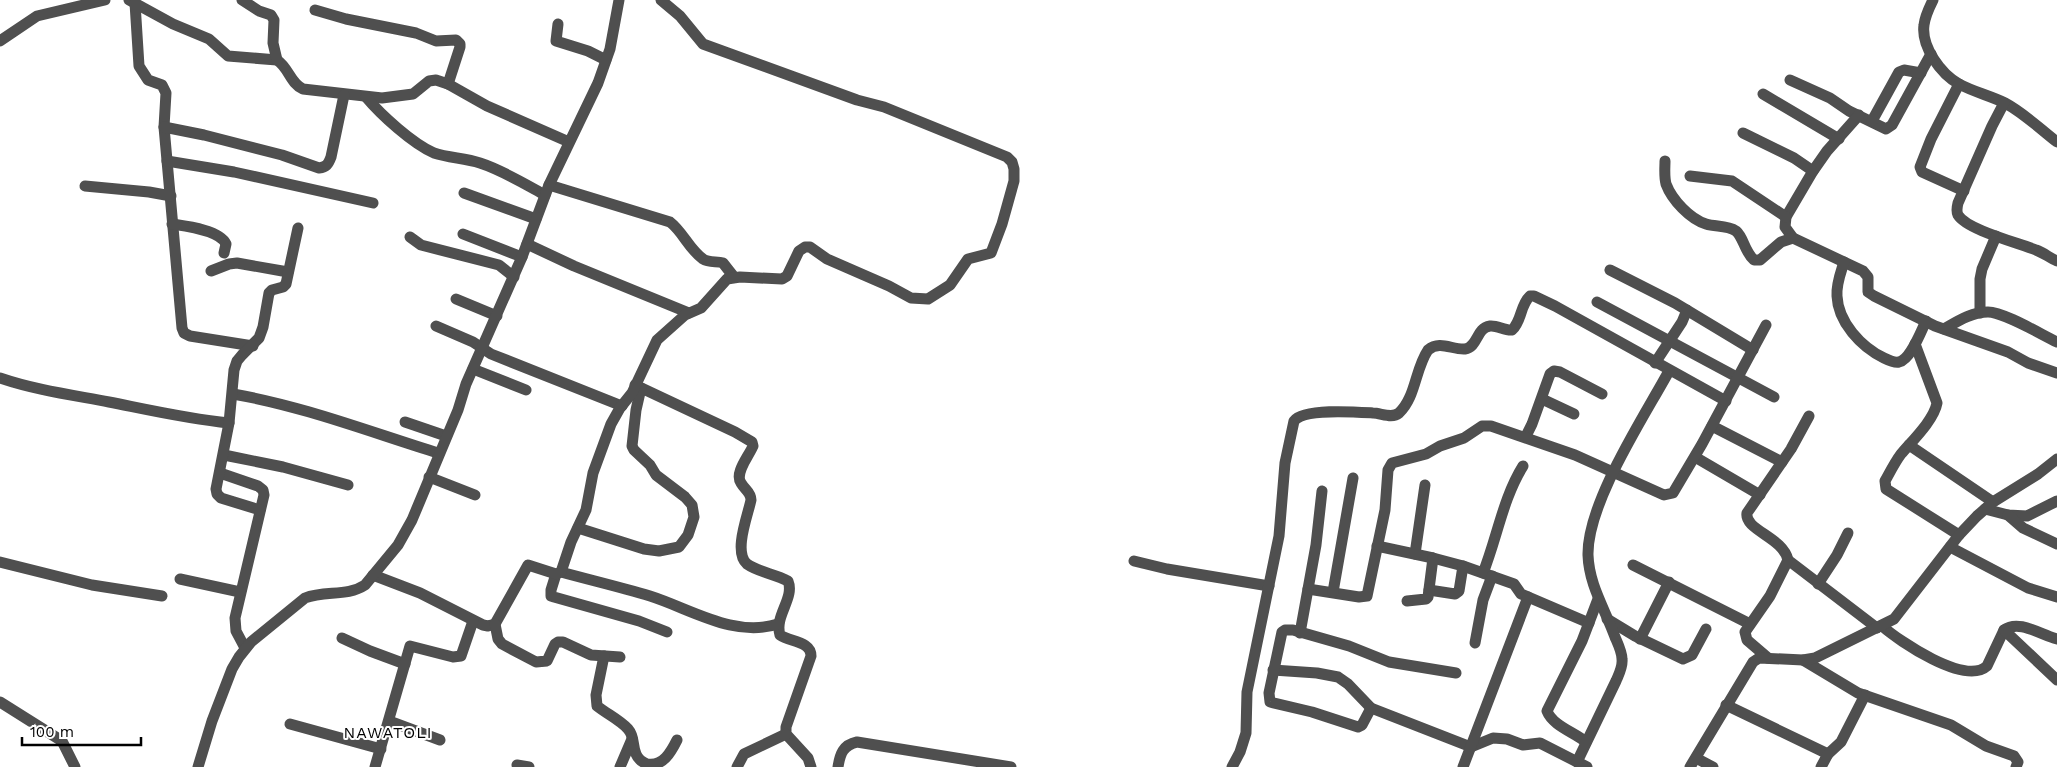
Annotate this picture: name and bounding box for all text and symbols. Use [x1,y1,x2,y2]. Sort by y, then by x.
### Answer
scale bar [22,714,141,746]
text: 100 m [30,723,74,741]
district label: NAWATOLI [343,723,433,742]

